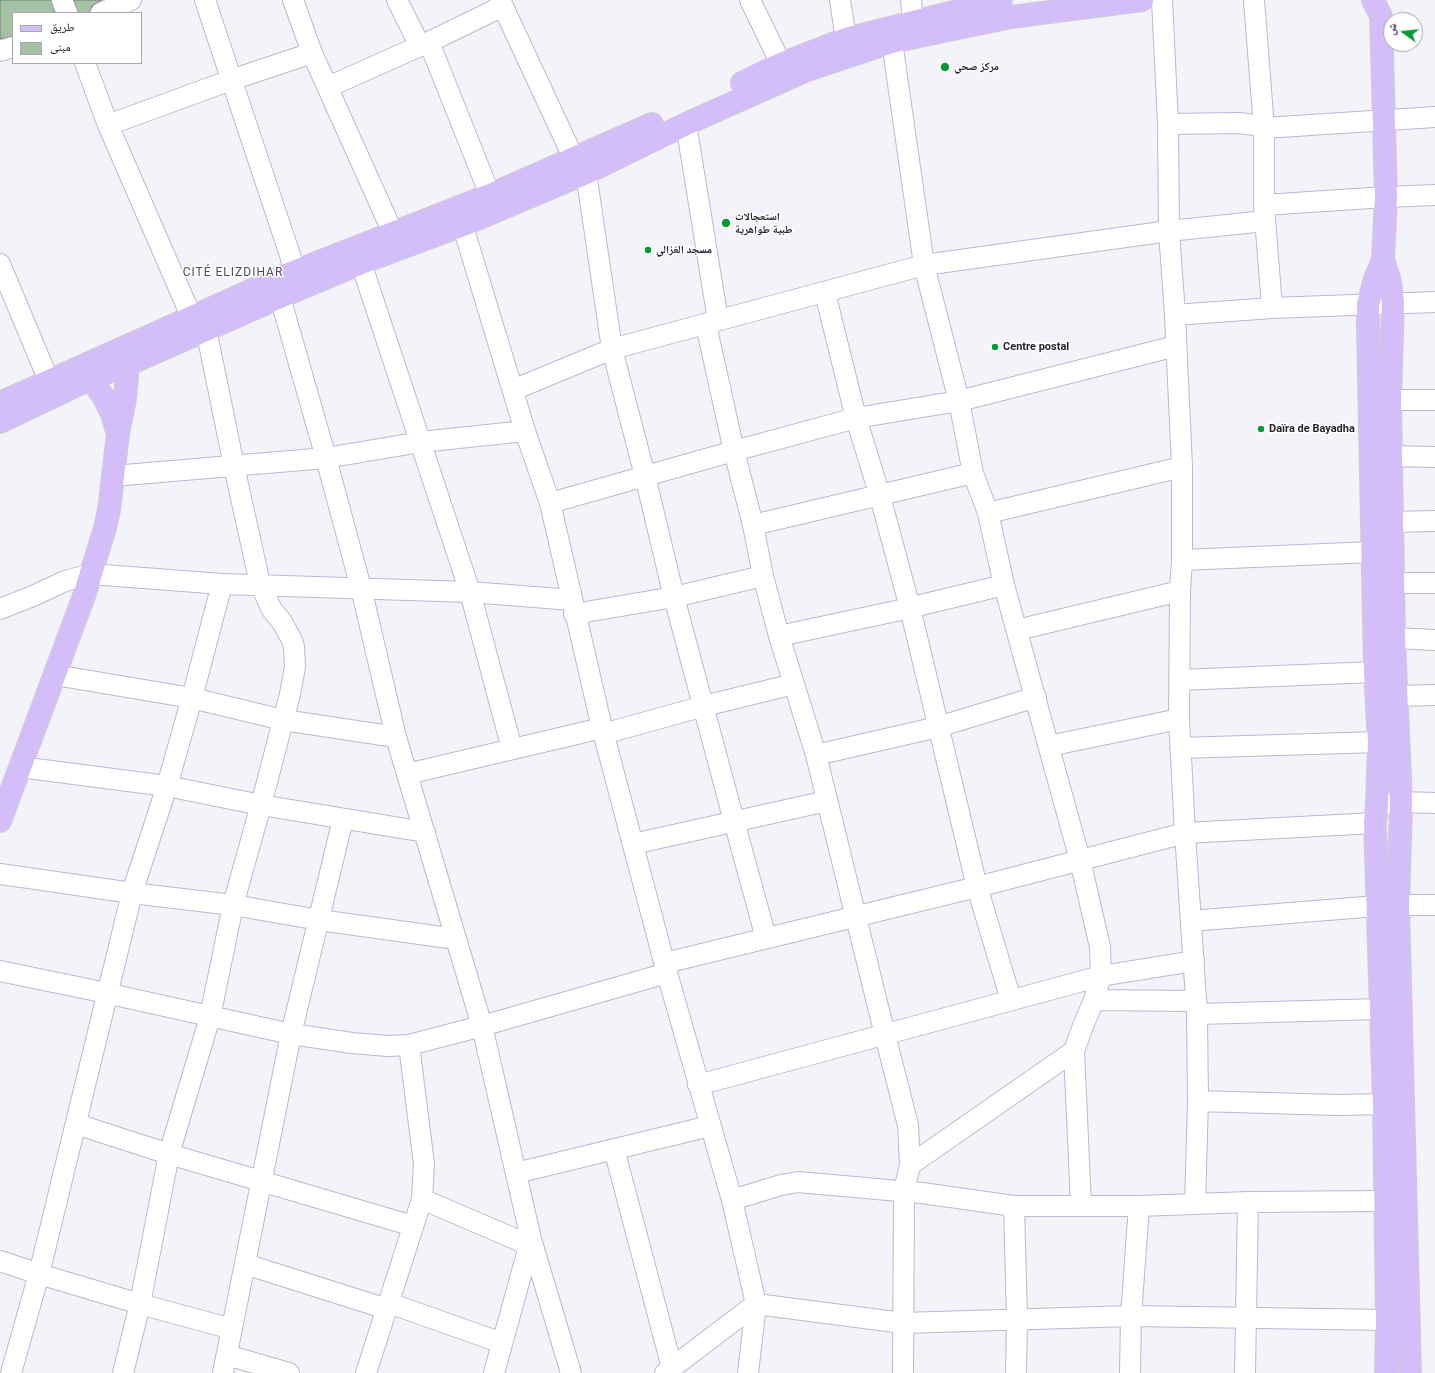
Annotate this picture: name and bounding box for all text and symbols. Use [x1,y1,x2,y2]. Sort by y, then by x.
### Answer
legend [12,12,142,64]
north arrow [1383,12,1423,52]
text: طريق [50,20,75,34]
text: ش [1384,22,1400,36]
text: مبنى [50,40,71,54]
place label: مركز صحي [954,60,999,74]
marker: مركز صحي [939,61,951,73]
place label: استعجالات طبية طواهرية [735,210,793,236]
marker: استعجالات طبية طواهرية [720,217,732,229]
place label: مسجد الغزالي [656,243,712,257]
marker: مسجد الغزالي [643,245,653,255]
district label: CITÉ ELIZDIHAR [183,266,283,280]
place label: Centre postal [1003,340,1069,354]
marker: Centre postal [990,342,1000,352]
place label: Daïra de Bayadha [1269,422,1355,436]
marker: Daïra de Bayadha [1256,424,1266,434]

